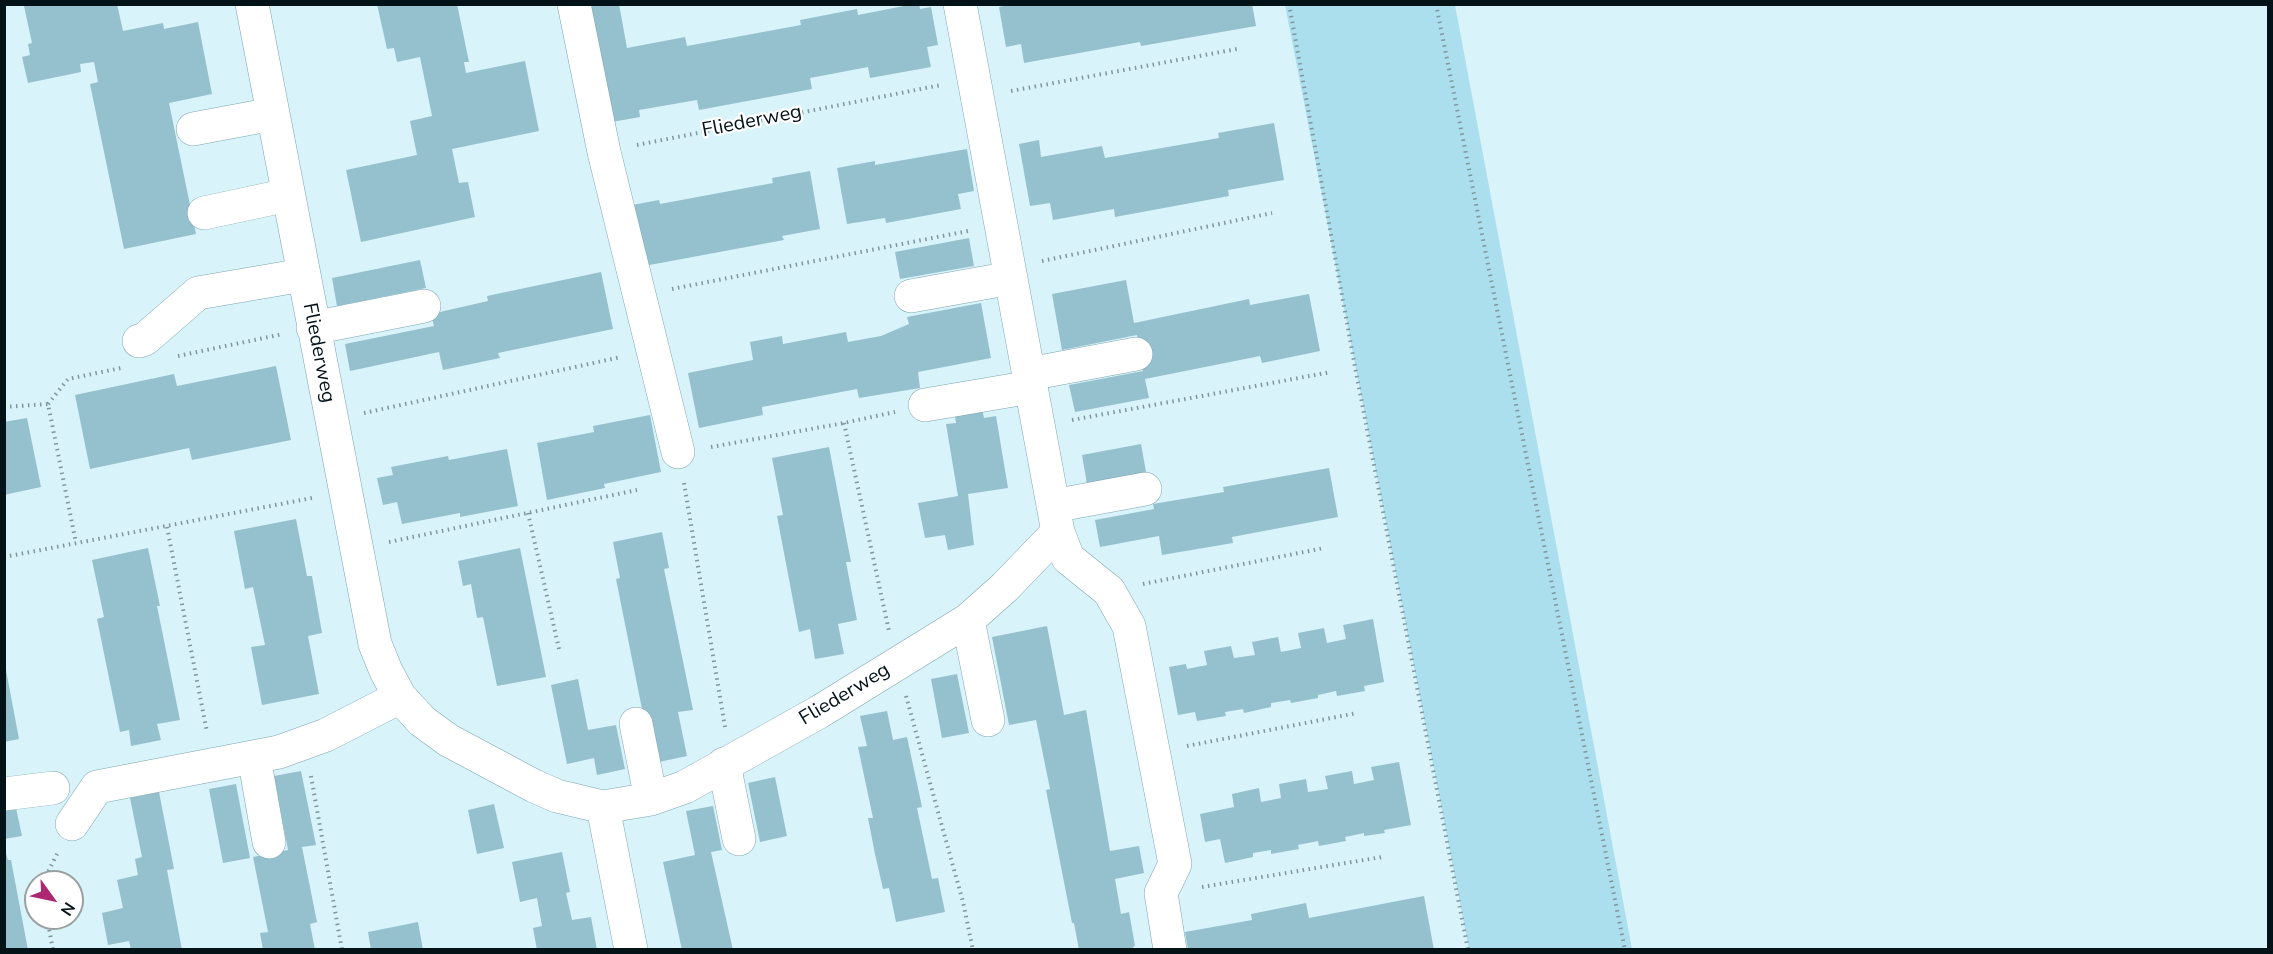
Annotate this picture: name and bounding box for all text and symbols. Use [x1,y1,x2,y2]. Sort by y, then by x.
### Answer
street label: Fliederweg [700,101,804,143]
street label: Fliederweg [297,301,339,405]
street label: Fliederweg [795,659,895,731]
north arrow [24,870,84,930]
text: N [55,898,80,920]

